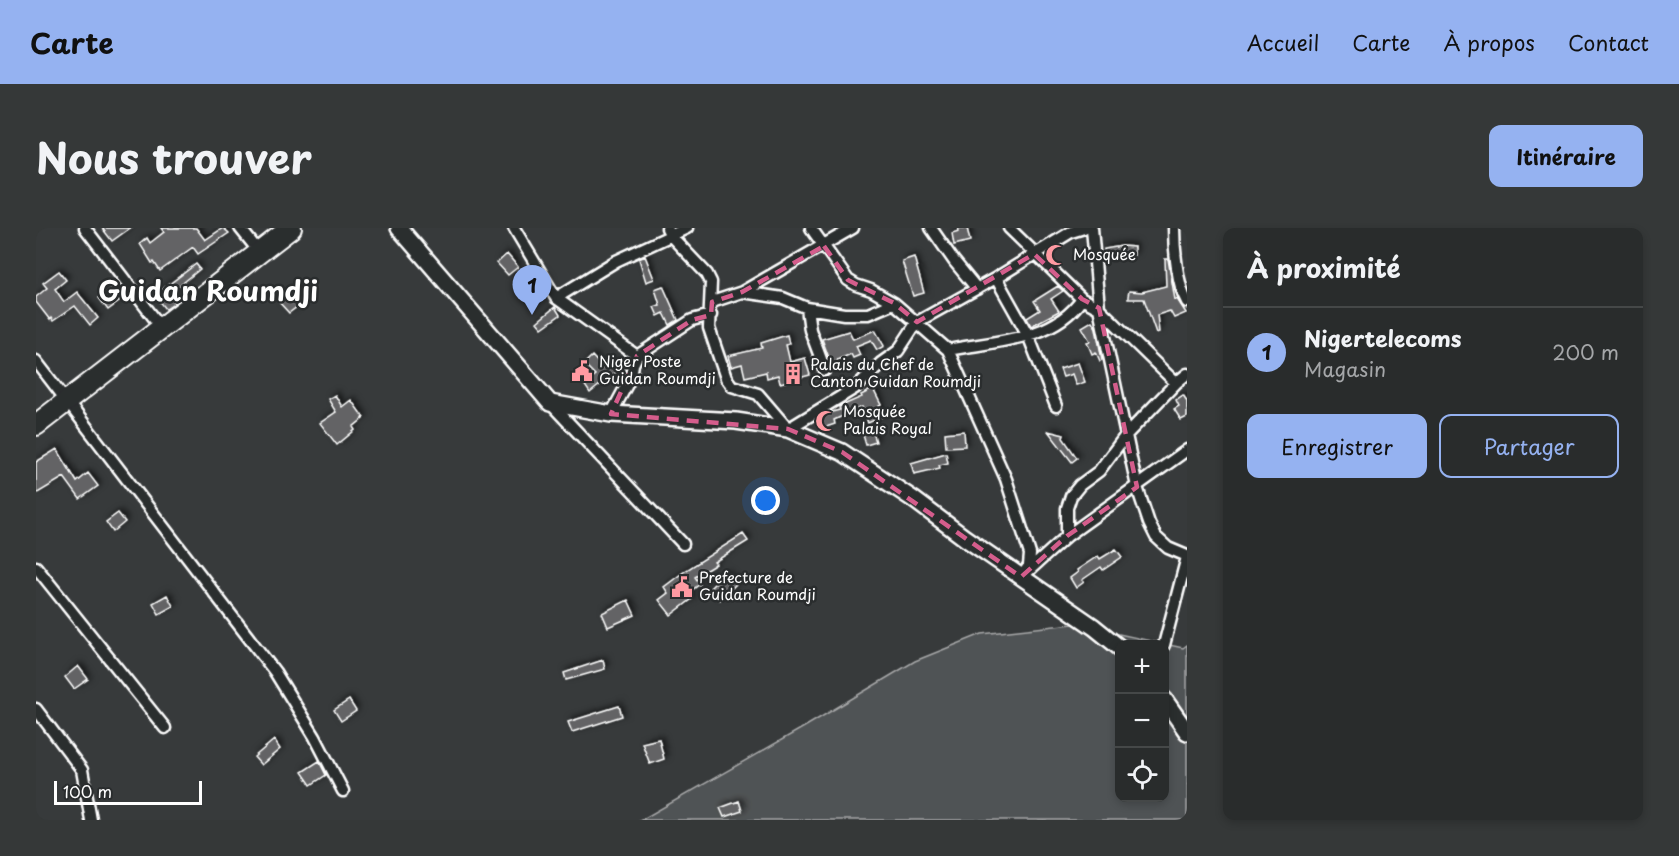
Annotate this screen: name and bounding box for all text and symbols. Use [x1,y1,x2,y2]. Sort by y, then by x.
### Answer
text: Carte [30,21,114,64]
text: Accueil [1247,26,1319,58]
text: Carte [1352,26,1410,58]
text: À propos [1443,26,1535,58]
text: Contact [1568,26,1649,58]
text: Nous trouver [36,125,312,188]
button: Itinéraire [1489,125,1643,187]
place label: Mosquée [1073,242,1136,265]
mosque icon: Mosquée [1044,243,1068,267]
text: À proximité [1247,248,1401,287]
pin: 1 [512,266,552,315]
district label: Guidan Roumdji [98,269,318,310]
text: Nigertelecoms [1304,321,1461,354]
text: 1 [1262,337,1271,367]
text: 200 m [1552,337,1619,367]
place label: Niger Poste Guidan Roumdji [599,349,716,389]
place label: Palais du Chef de Canton Guidan Roumdji [810,352,981,392]
text: Magasin [1304,354,1386,384]
public building icon: Niger Poste Guidan Roumdji [570,359,594,383]
building icon: Palais du Chef de Canton Guidan Roumdji [781,362,805,386]
place label: Mosquée Palais Royal [843,399,932,439]
mosque icon: Mosquée Palais Royal [814,409,838,433]
button: Enregistrer [1247,414,1427,478]
button: Partager [1439,414,1619,478]
your location [751,486,780,515]
place label: Prefecture de Guidan Roumdji [699,565,816,605]
public building icon: Prefecture de Guidan Roumdji [670,575,694,599]
map controls [1115,640,1169,802]
button: + [1115,640,1169,694]
button: − [1115,694,1169,748]
button: locate [1115,748,1169,802]
scale bar [54,778,202,806]
text: 100 m [63,779,112,803]

